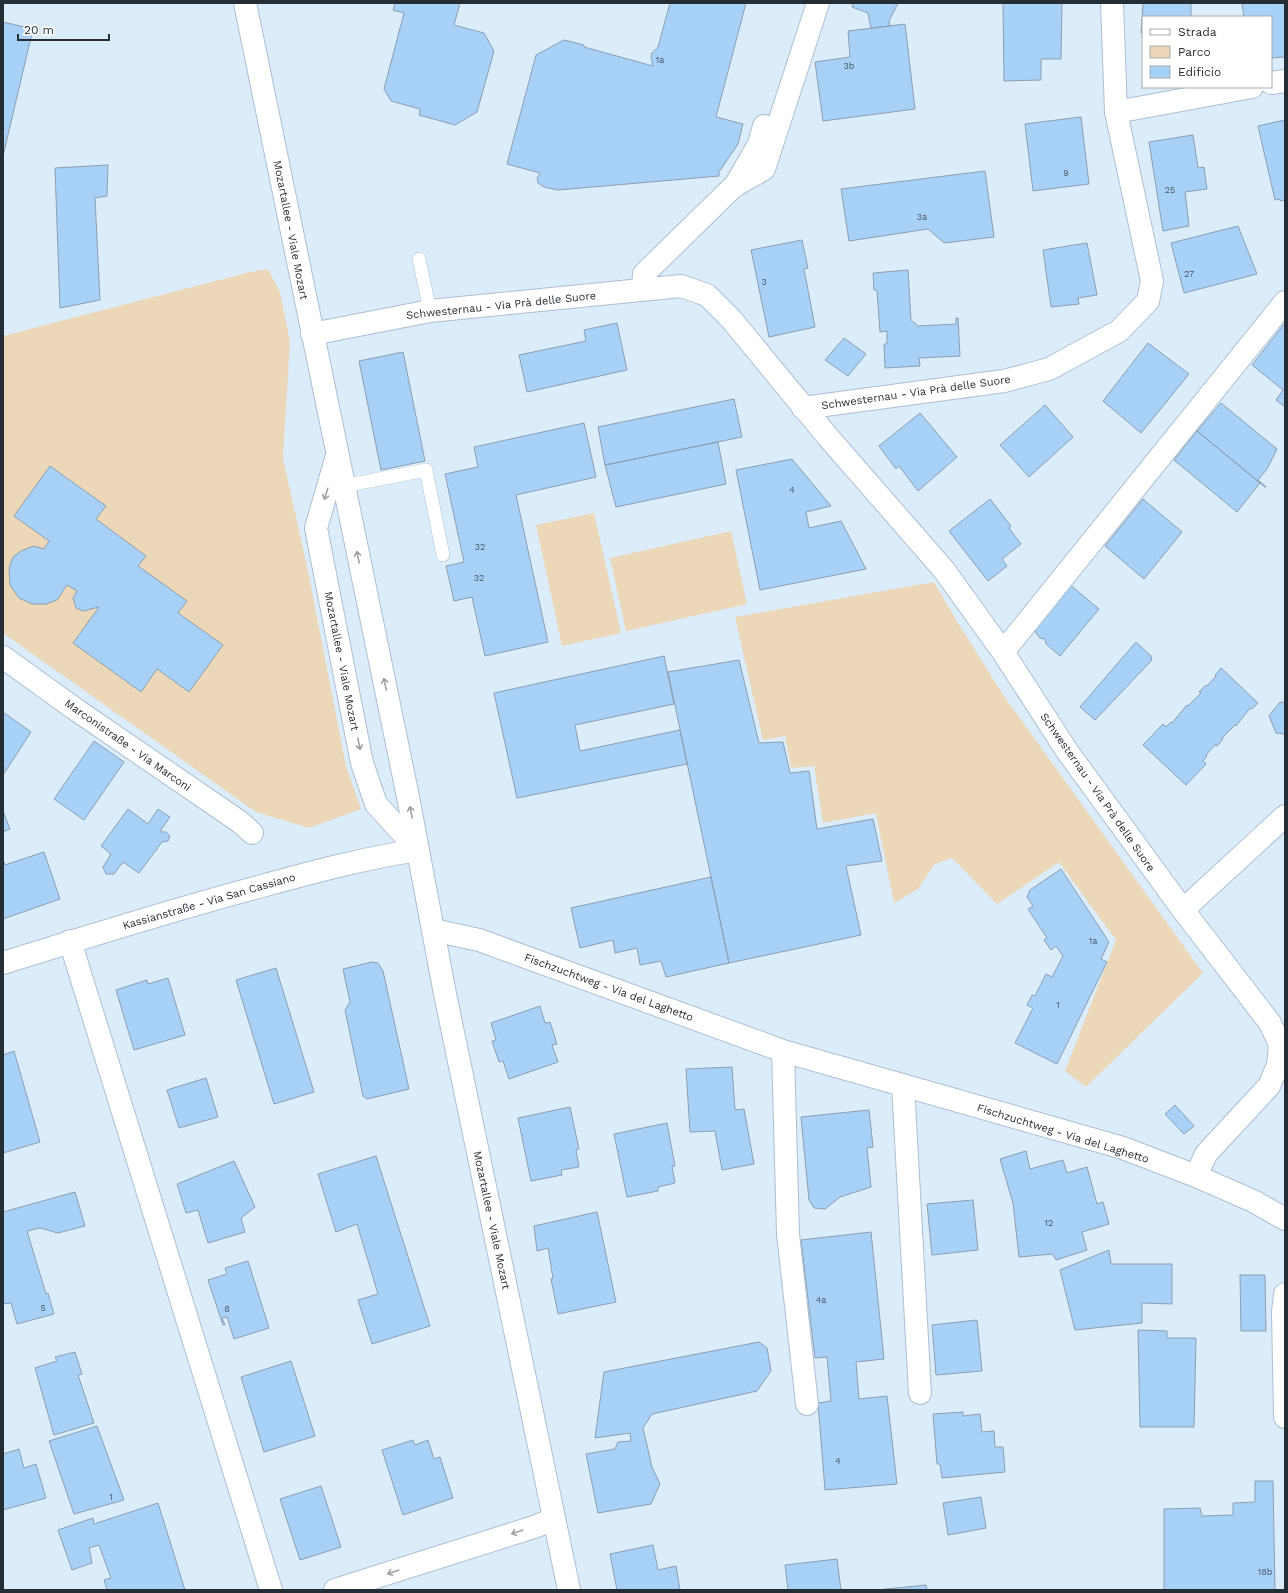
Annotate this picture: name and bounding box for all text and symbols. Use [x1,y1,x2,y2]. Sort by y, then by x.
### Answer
scale bar [18,16,109,42]
legend [1142,16,1272,88]
text: 20 m [24,23,54,37]
text: Strada [1178,25,1217,39]
text: Parco [1178,45,1211,59]
house number: 1a [656,55,664,65]
house number: 3b [844,61,855,71]
text: Edificio [1178,65,1221,79]
street label: Mozartallee - Viale Mozart [271,159,310,301]
house number: 9 [1063,168,1069,178]
house number: 25 [1165,185,1175,195]
house number: 3a [917,212,927,222]
house number: 27 [1184,269,1194,279]
house number: 3 [761,277,767,287]
street label: Schwesternau - Via Prà delle Suore [406,289,597,322]
street label: Schwesternau - Via Prà delle Suore [821,373,1011,412]
house number: 4 [789,485,795,495]
one-way arrow [322,487,329,500]
house number: 32 [475,542,485,552]
one-way arrow [354,551,362,564]
house number: 32 [474,573,484,583]
street label: Mozartallee - Viale Mozart [322,590,361,732]
one-way arrow [380,678,388,691]
street label: Marconistraße - Via Marconi [62,697,193,794]
street label: Schwesternau - Via Prà delle Suore [1038,710,1158,874]
one-way arrow [355,737,363,750]
one-way arrow [407,806,415,819]
street label: Kassianstraße - Via San Cassiano [121,871,297,932]
house number: 1a [1089,936,1097,946]
street label: Fischzuchtweg - Via del Laghetto [522,951,695,1024]
house number: 1 [1056,1000,1060,1010]
street label: Fischzuchtweg - Via del Laghetto [975,1101,1150,1166]
street label: Mozartallee - Viale Mozart [470,1150,513,1291]
house number: 12 [1045,1218,1053,1228]
house number: 4a [816,1295,826,1305]
house number: 5 [40,1303,46,1313]
house number: 8 [224,1304,230,1314]
house number: 4 [835,1456,841,1466]
house number: 1 [109,1492,113,1502]
one-way arrow [511,1529,524,1536]
house number: 18b [1258,1567,1273,1577]
one-way arrow [388,1568,400,1576]

